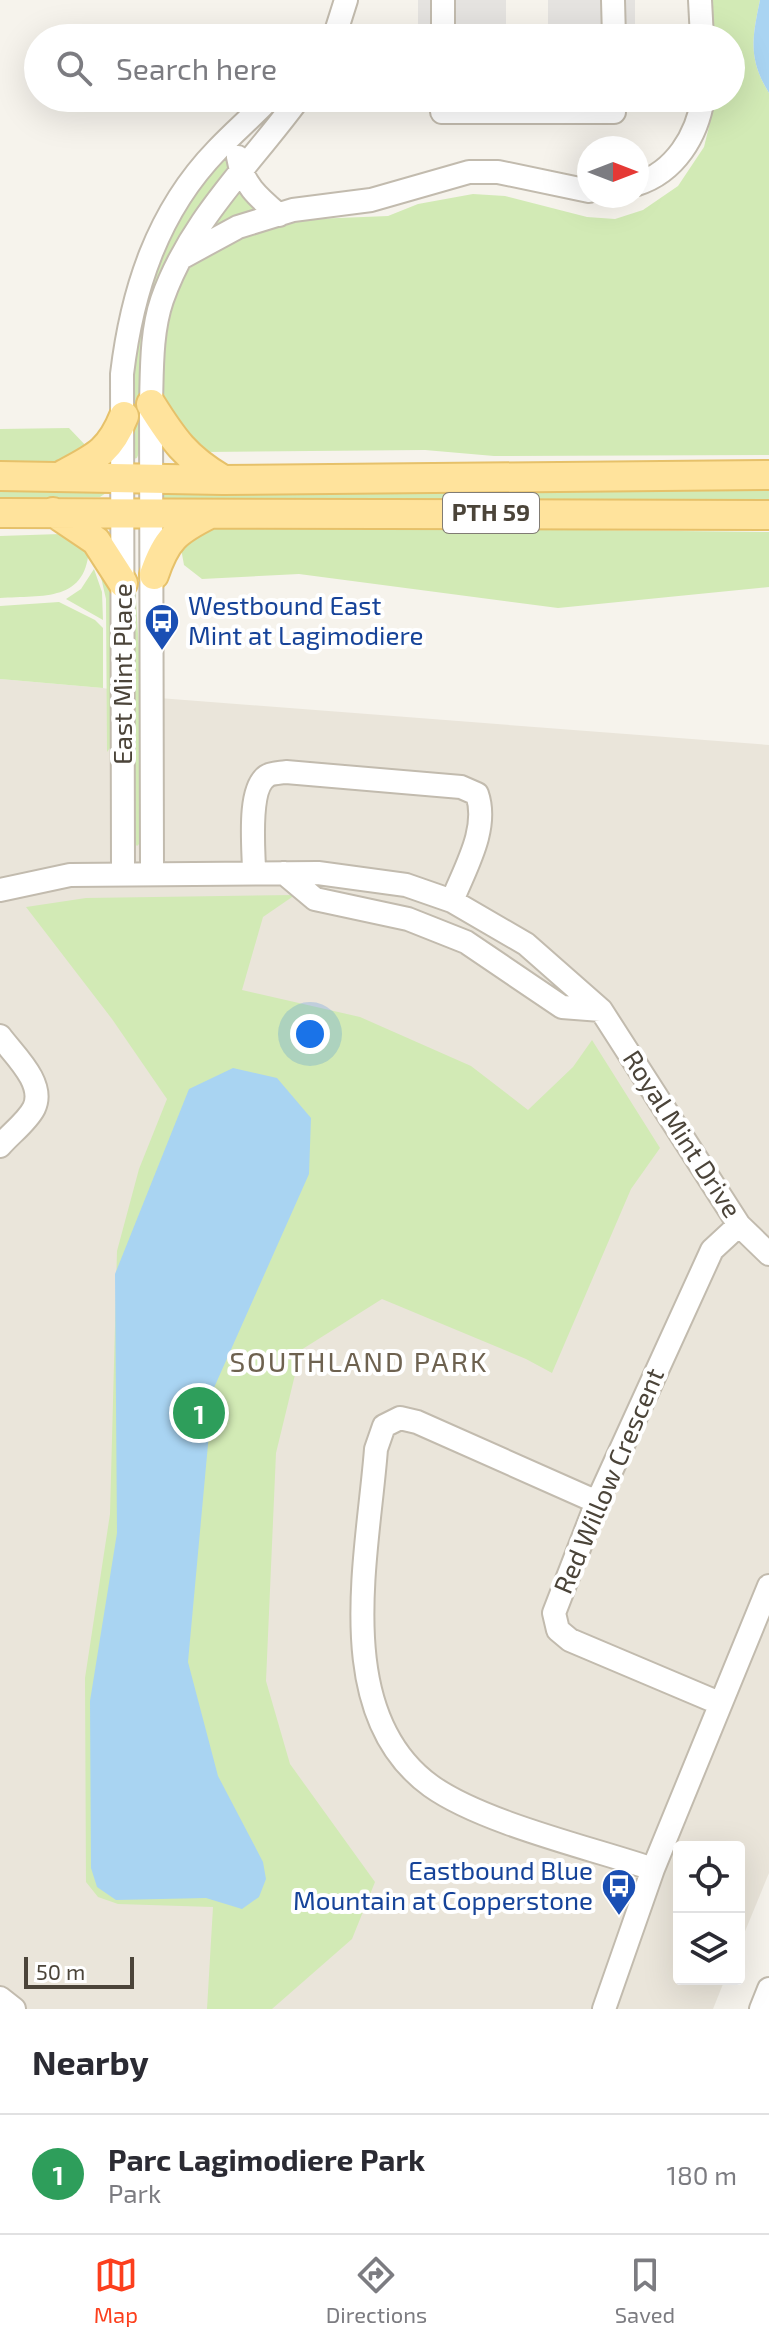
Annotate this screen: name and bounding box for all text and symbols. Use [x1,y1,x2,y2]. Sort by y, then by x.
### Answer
search box [24,24,745,112]
icon: search [52,46,96,90]
text: Search here [116,50,277,86]
north arrow [577,136,649,208]
road number: PTH 59 [443,493,539,533]
street label: East Mint Place [106,583,137,765]
place label: Westbound East Mint at Lagimodiere [188,589,424,650]
bus stop icon: Westbound East Mint at Lagimodiere [143,602,181,652]
your location [290,1014,330,1054]
street label: Royal Mint Drive [618,1044,749,1223]
district label: SOUTHLAND PARK [229,1344,489,1378]
street label: Red Willow Crescent [546,1363,669,1598]
pin: 1 [173,1383,225,1443]
map controls [673,1841,745,1985]
button: locate [673,1841,745,1913]
place label: Eastbound Blue Mountain at Copperstone [293,1854,593,1915]
bus stop icon: Eastbound Blue Mountain at Copperstone [600,1867,638,1917]
button: layers [673,1913,745,1985]
scale bar [24,1953,134,1989]
text: 50 m [36,1958,85,1984]
text: Nearby [32,2041,149,2082]
text: Parc Lagimodiere Park [108,2141,425,2177]
text: 1 [52,2159,64,2190]
text: 180 m [667,2159,737,2190]
text: Park [108,2177,161,2208]
tab: Map [94,2253,138,2327]
tab: Directions [326,2253,427,2327]
tab: Saved [615,2253,675,2327]

